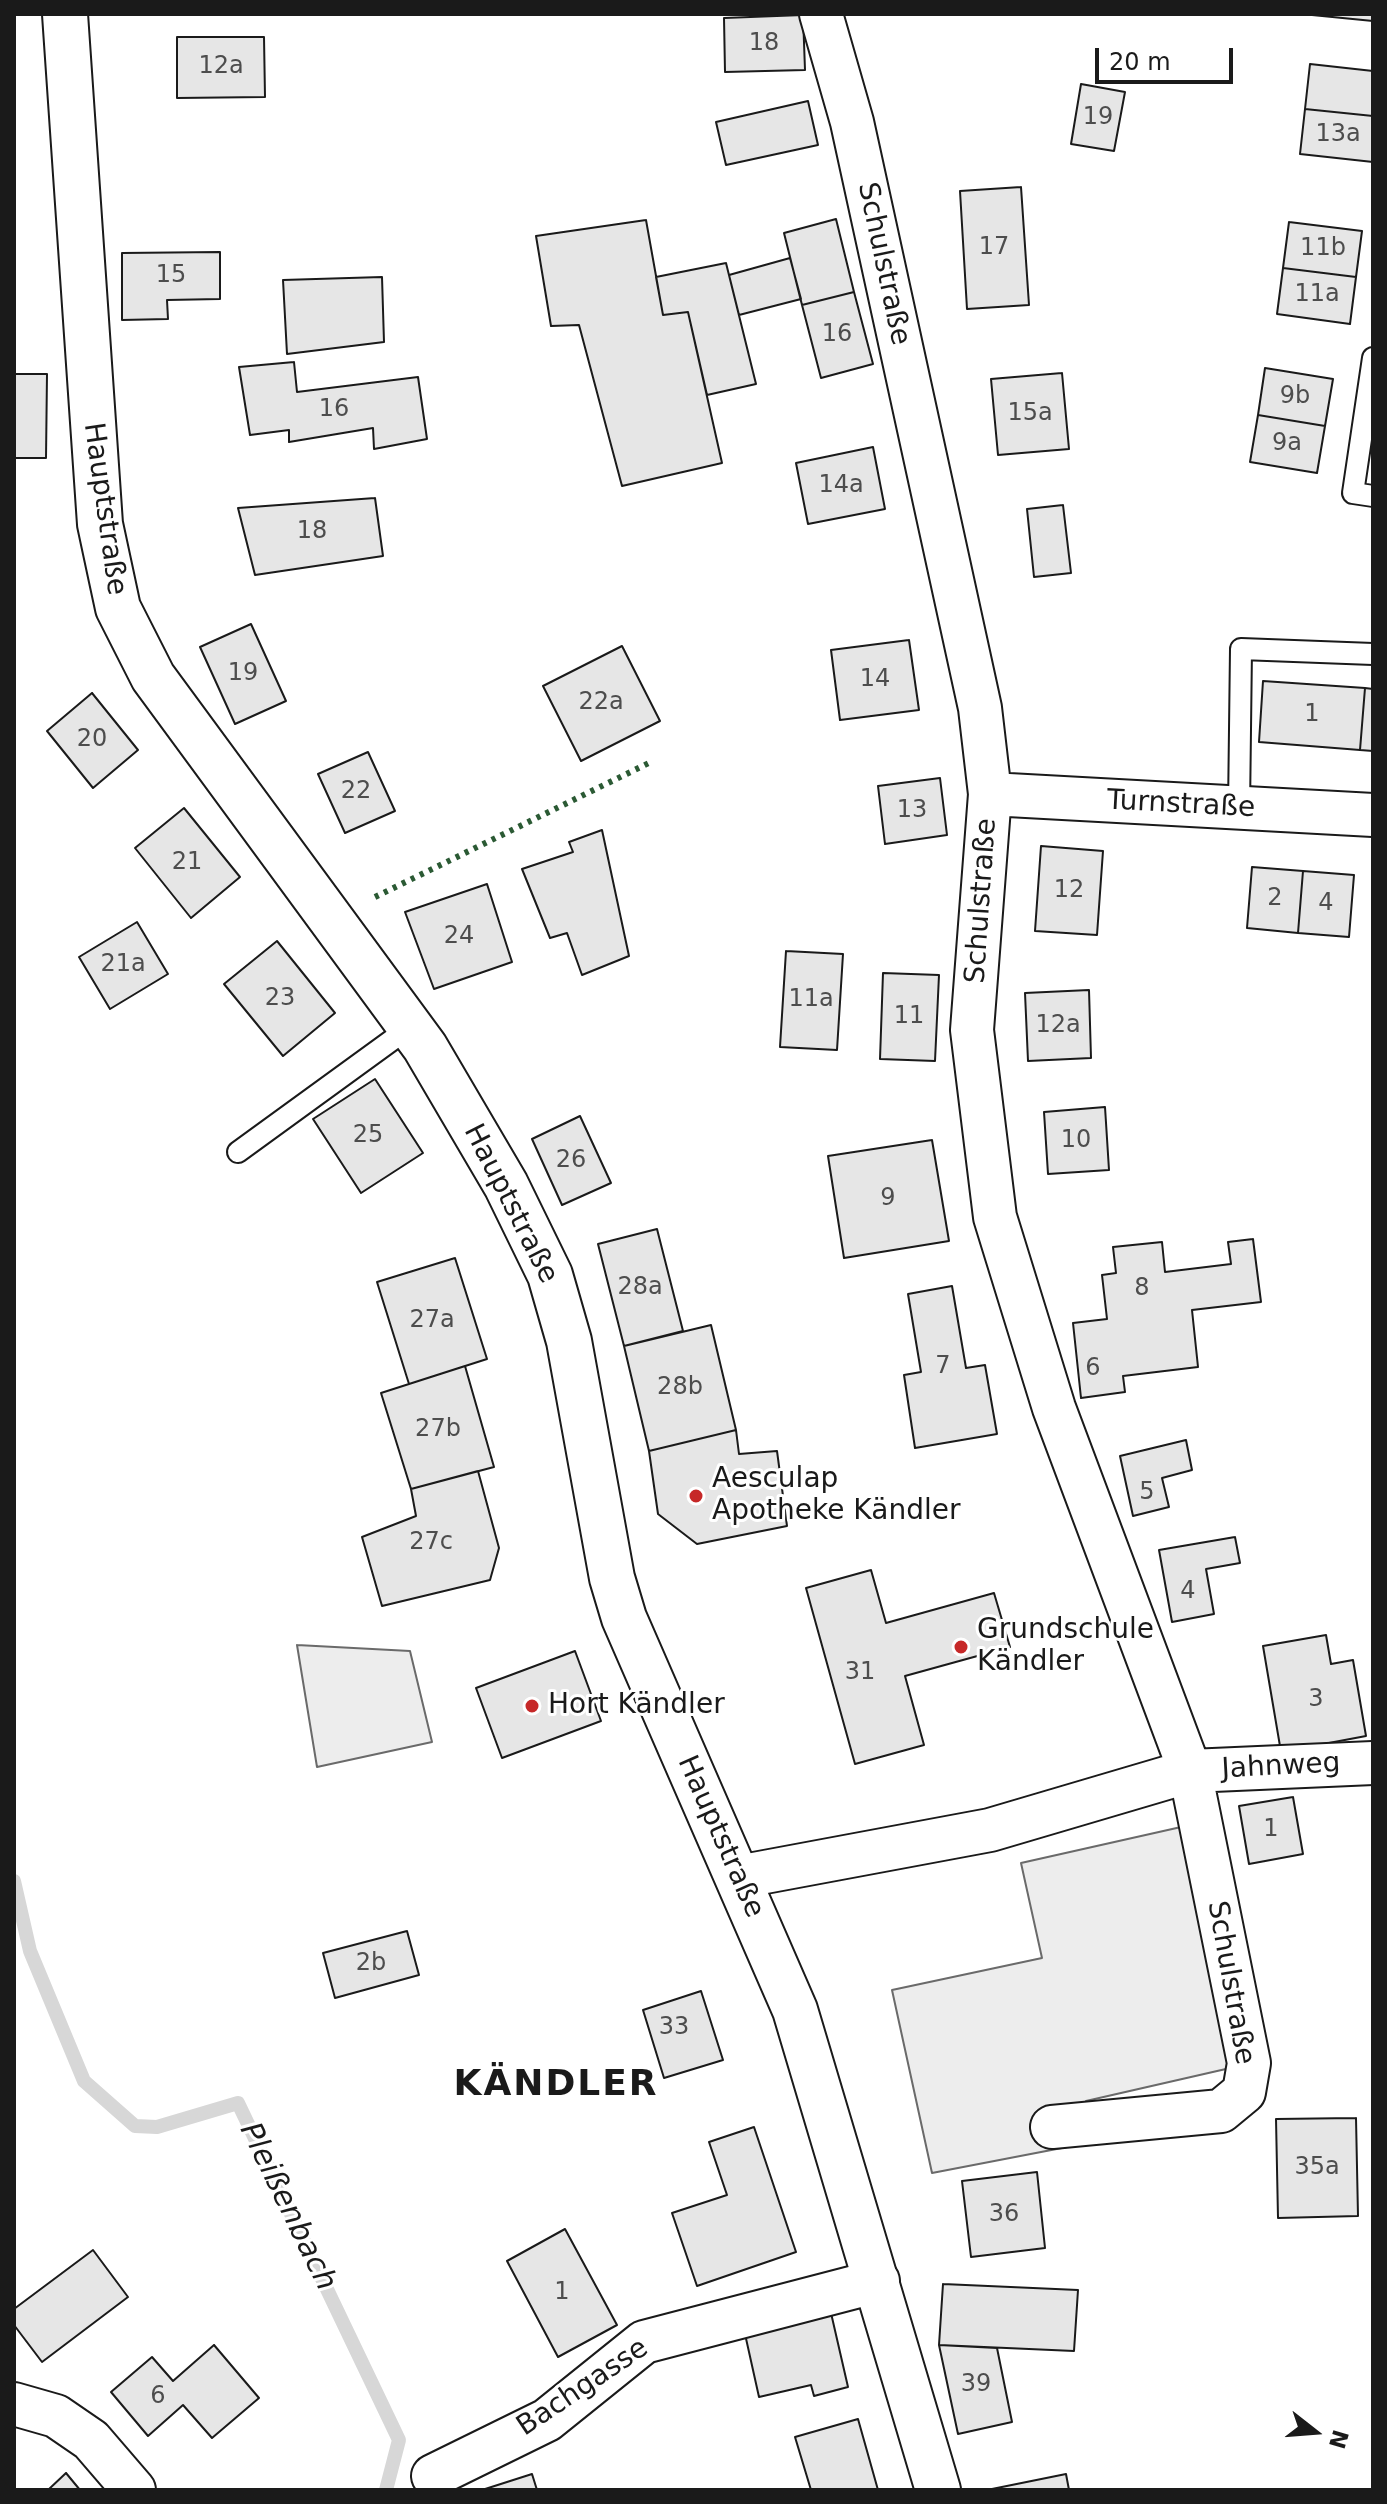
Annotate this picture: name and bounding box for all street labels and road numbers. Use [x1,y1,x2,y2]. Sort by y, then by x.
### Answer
street label: Schulstraße [849,180,917,348]
street label: Hauptstraße [75,421,133,597]
street label: Turnstraße [1106,784,1256,826]
street label: Schulstraße [959,817,1005,985]
street label: Hauptstraße [456,1119,564,1289]
street label: Jahnweg [1221,1747,1341,1787]
street label: Hauptstraße [669,1751,771,1923]
street label: Schulstraße [1199,1899,1261,2067]
street label: Bachgasse [511,2332,655,2444]

